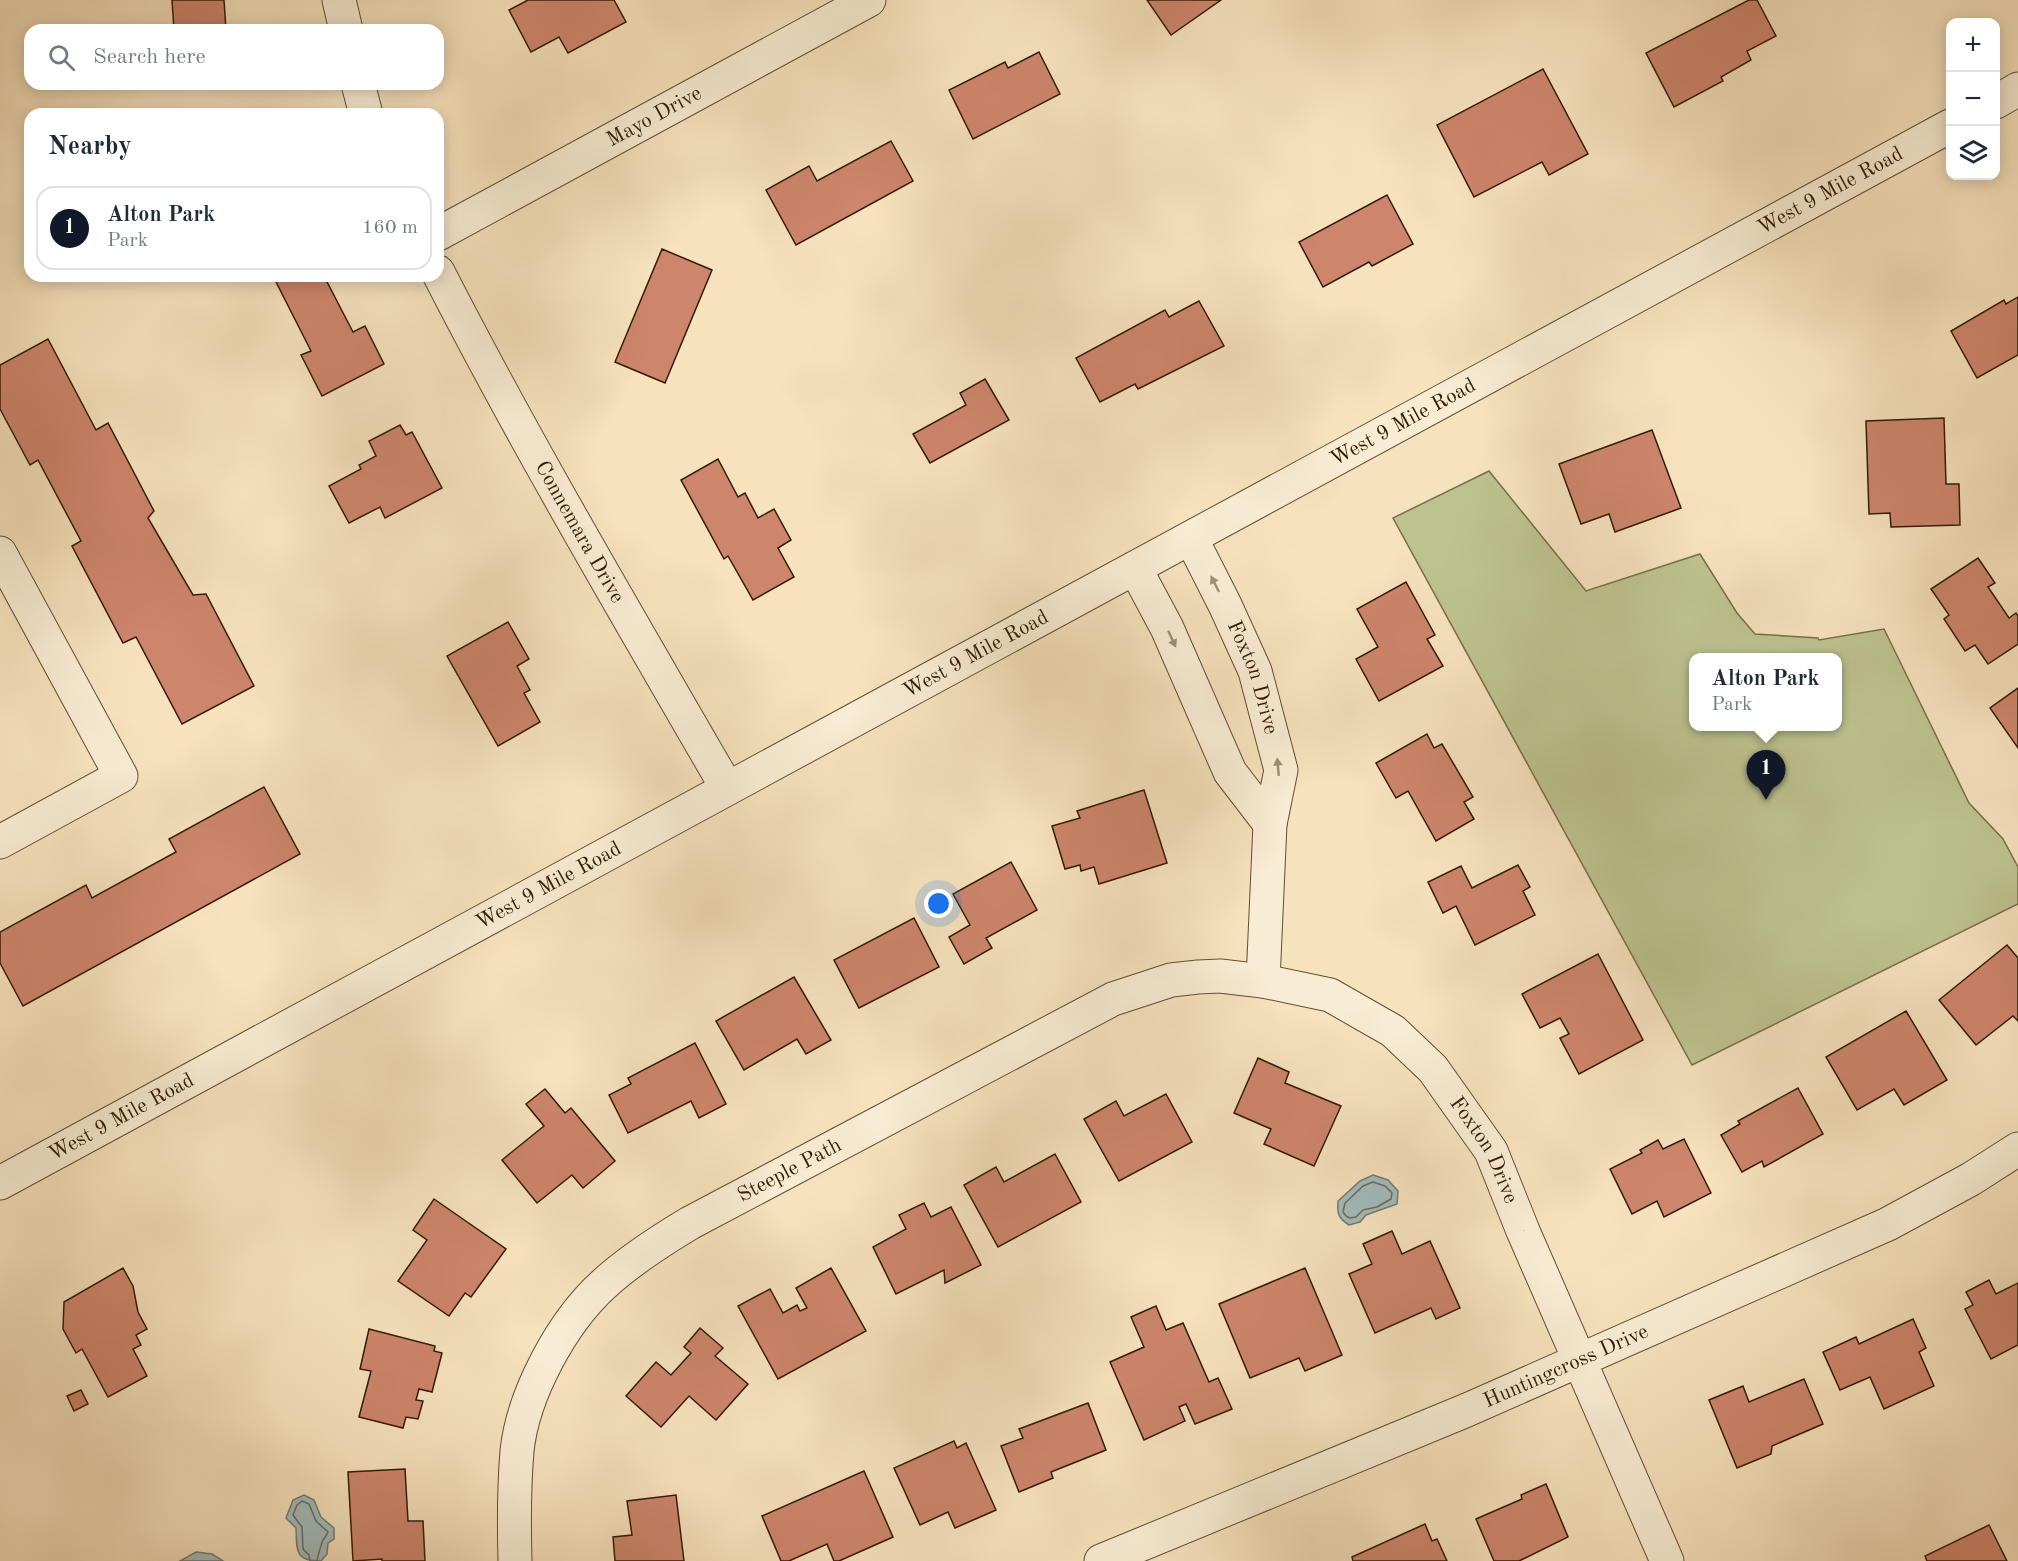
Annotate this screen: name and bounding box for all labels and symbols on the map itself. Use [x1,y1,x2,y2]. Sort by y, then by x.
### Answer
street label: Mayo Drive [603,82,705,151]
street label: West 9 Mile Road [1754,143,1907,239]
street label: West 9 Mile Road [1327,375,1479,470]
street label: Connemara Drive [531,458,628,607]
one-way arrow [1210,575,1220,592]
street label: West 9 Mile Road [900,606,1052,702]
street label: Foxton Drive [1223,617,1282,736]
one-way arrow [1168,630,1177,647]
pin: 1 [1746,750,1786,800]
one-way arrow [1273,757,1283,776]
street label: West 9 Mile Road [472,838,625,933]
your location [924,889,953,918]
street label: West 9 Mile Road [45,1069,198,1165]
street label: Foxton Drive [1446,1093,1521,1206]
street label: Steeple Path [734,1134,845,1206]
street label: Huntingcross Drive [1480,1321,1651,1412]

